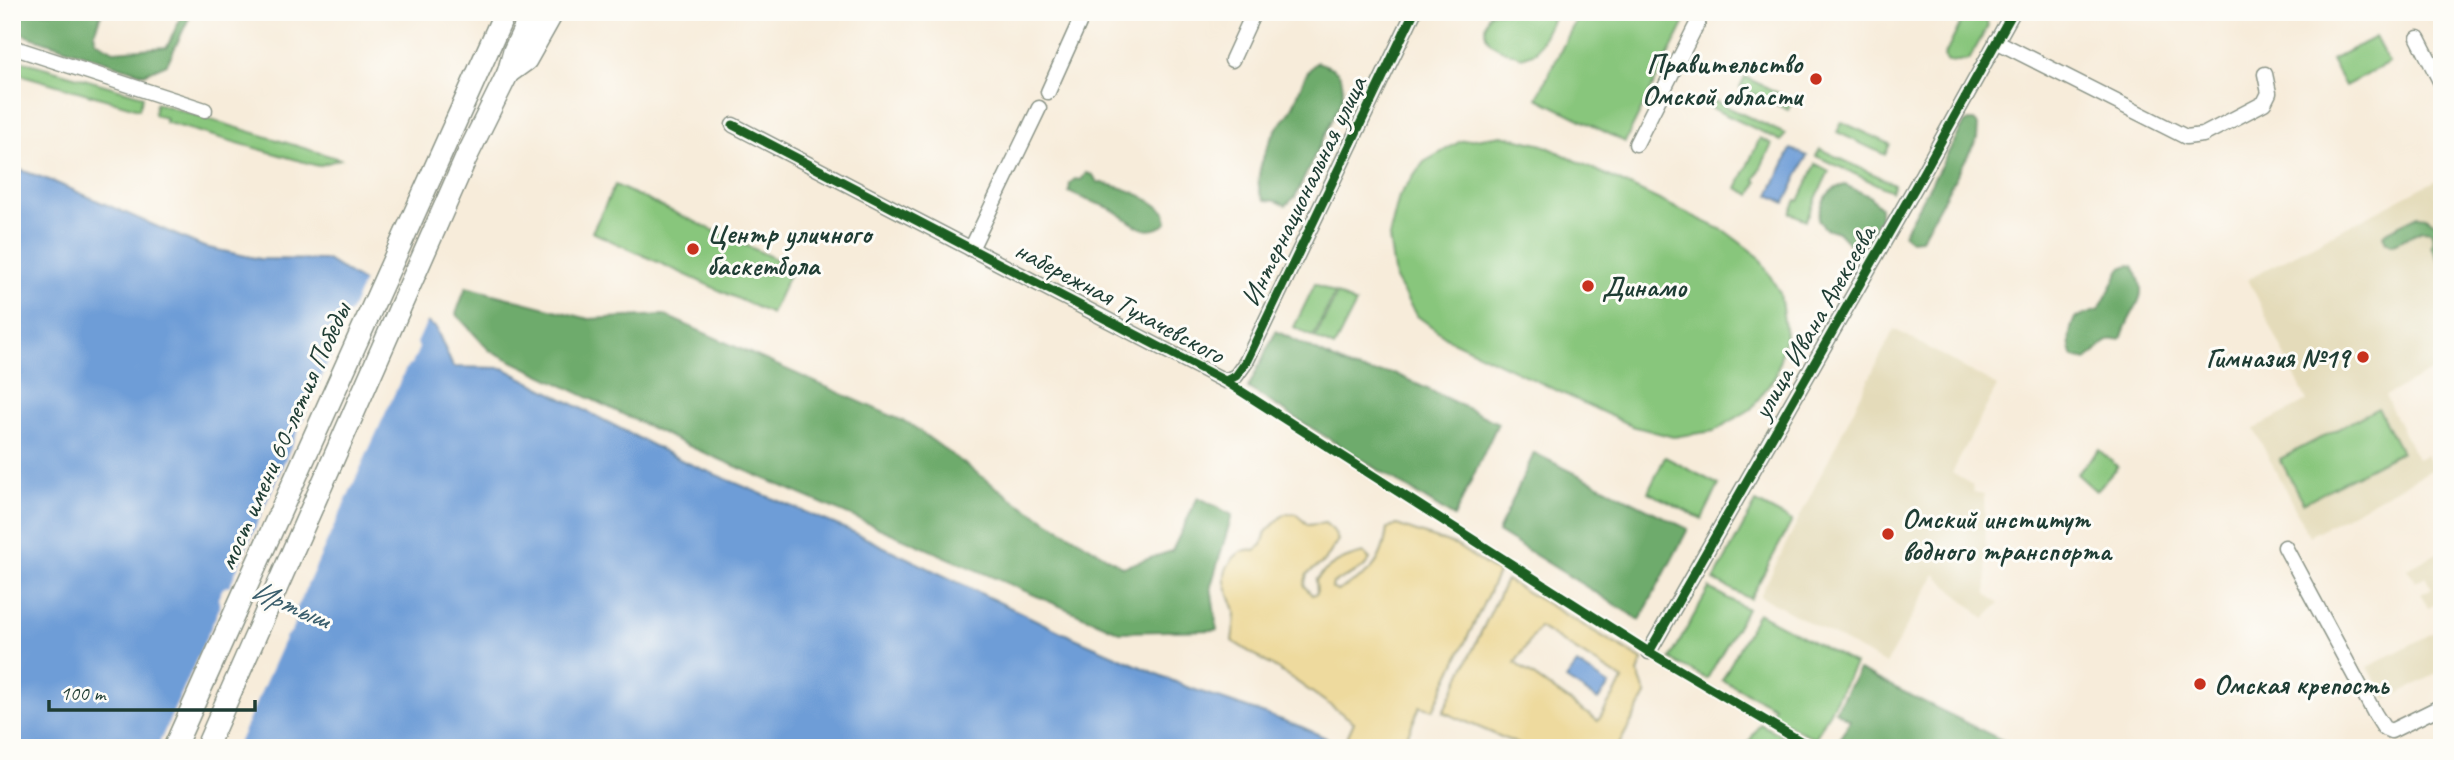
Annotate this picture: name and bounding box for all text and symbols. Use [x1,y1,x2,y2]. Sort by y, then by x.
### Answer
place label: Правительство Омской области [1642,46,1804,113]
street label: Интернациональная улица [1233,69,1375,312]
marker: Правительство Омской области [1808,71,1824,87]
place label: Центр уличного баскетбола [707,216,874,283]
street label: улица Ивана Алексеева [1743,217,1884,427]
street label: набережная Тухачевского [1009,231,1232,372]
marker: Центр уличного баскетбола [685,241,701,257]
place label: Динамо [1602,269,1688,304]
marker: Динамо [1580,278,1596,294]
street label: мост имени 60-летия Победы [209,295,359,575]
place label: Гимназия №19 [2206,340,2353,375]
marker: Гимназия №19 [2355,349,2371,365]
place label: Омский институт водного транспорта [1902,501,2114,568]
marker: Омский институт водного транспорта [1880,526,1896,542]
water label: Иртыш [246,570,338,638]
place label: Омская крепость [2214,667,2391,702]
scale bar [49,669,256,713]
marker: Омская крепость [2192,676,2208,692]
text: 100 m [60,680,107,706]

